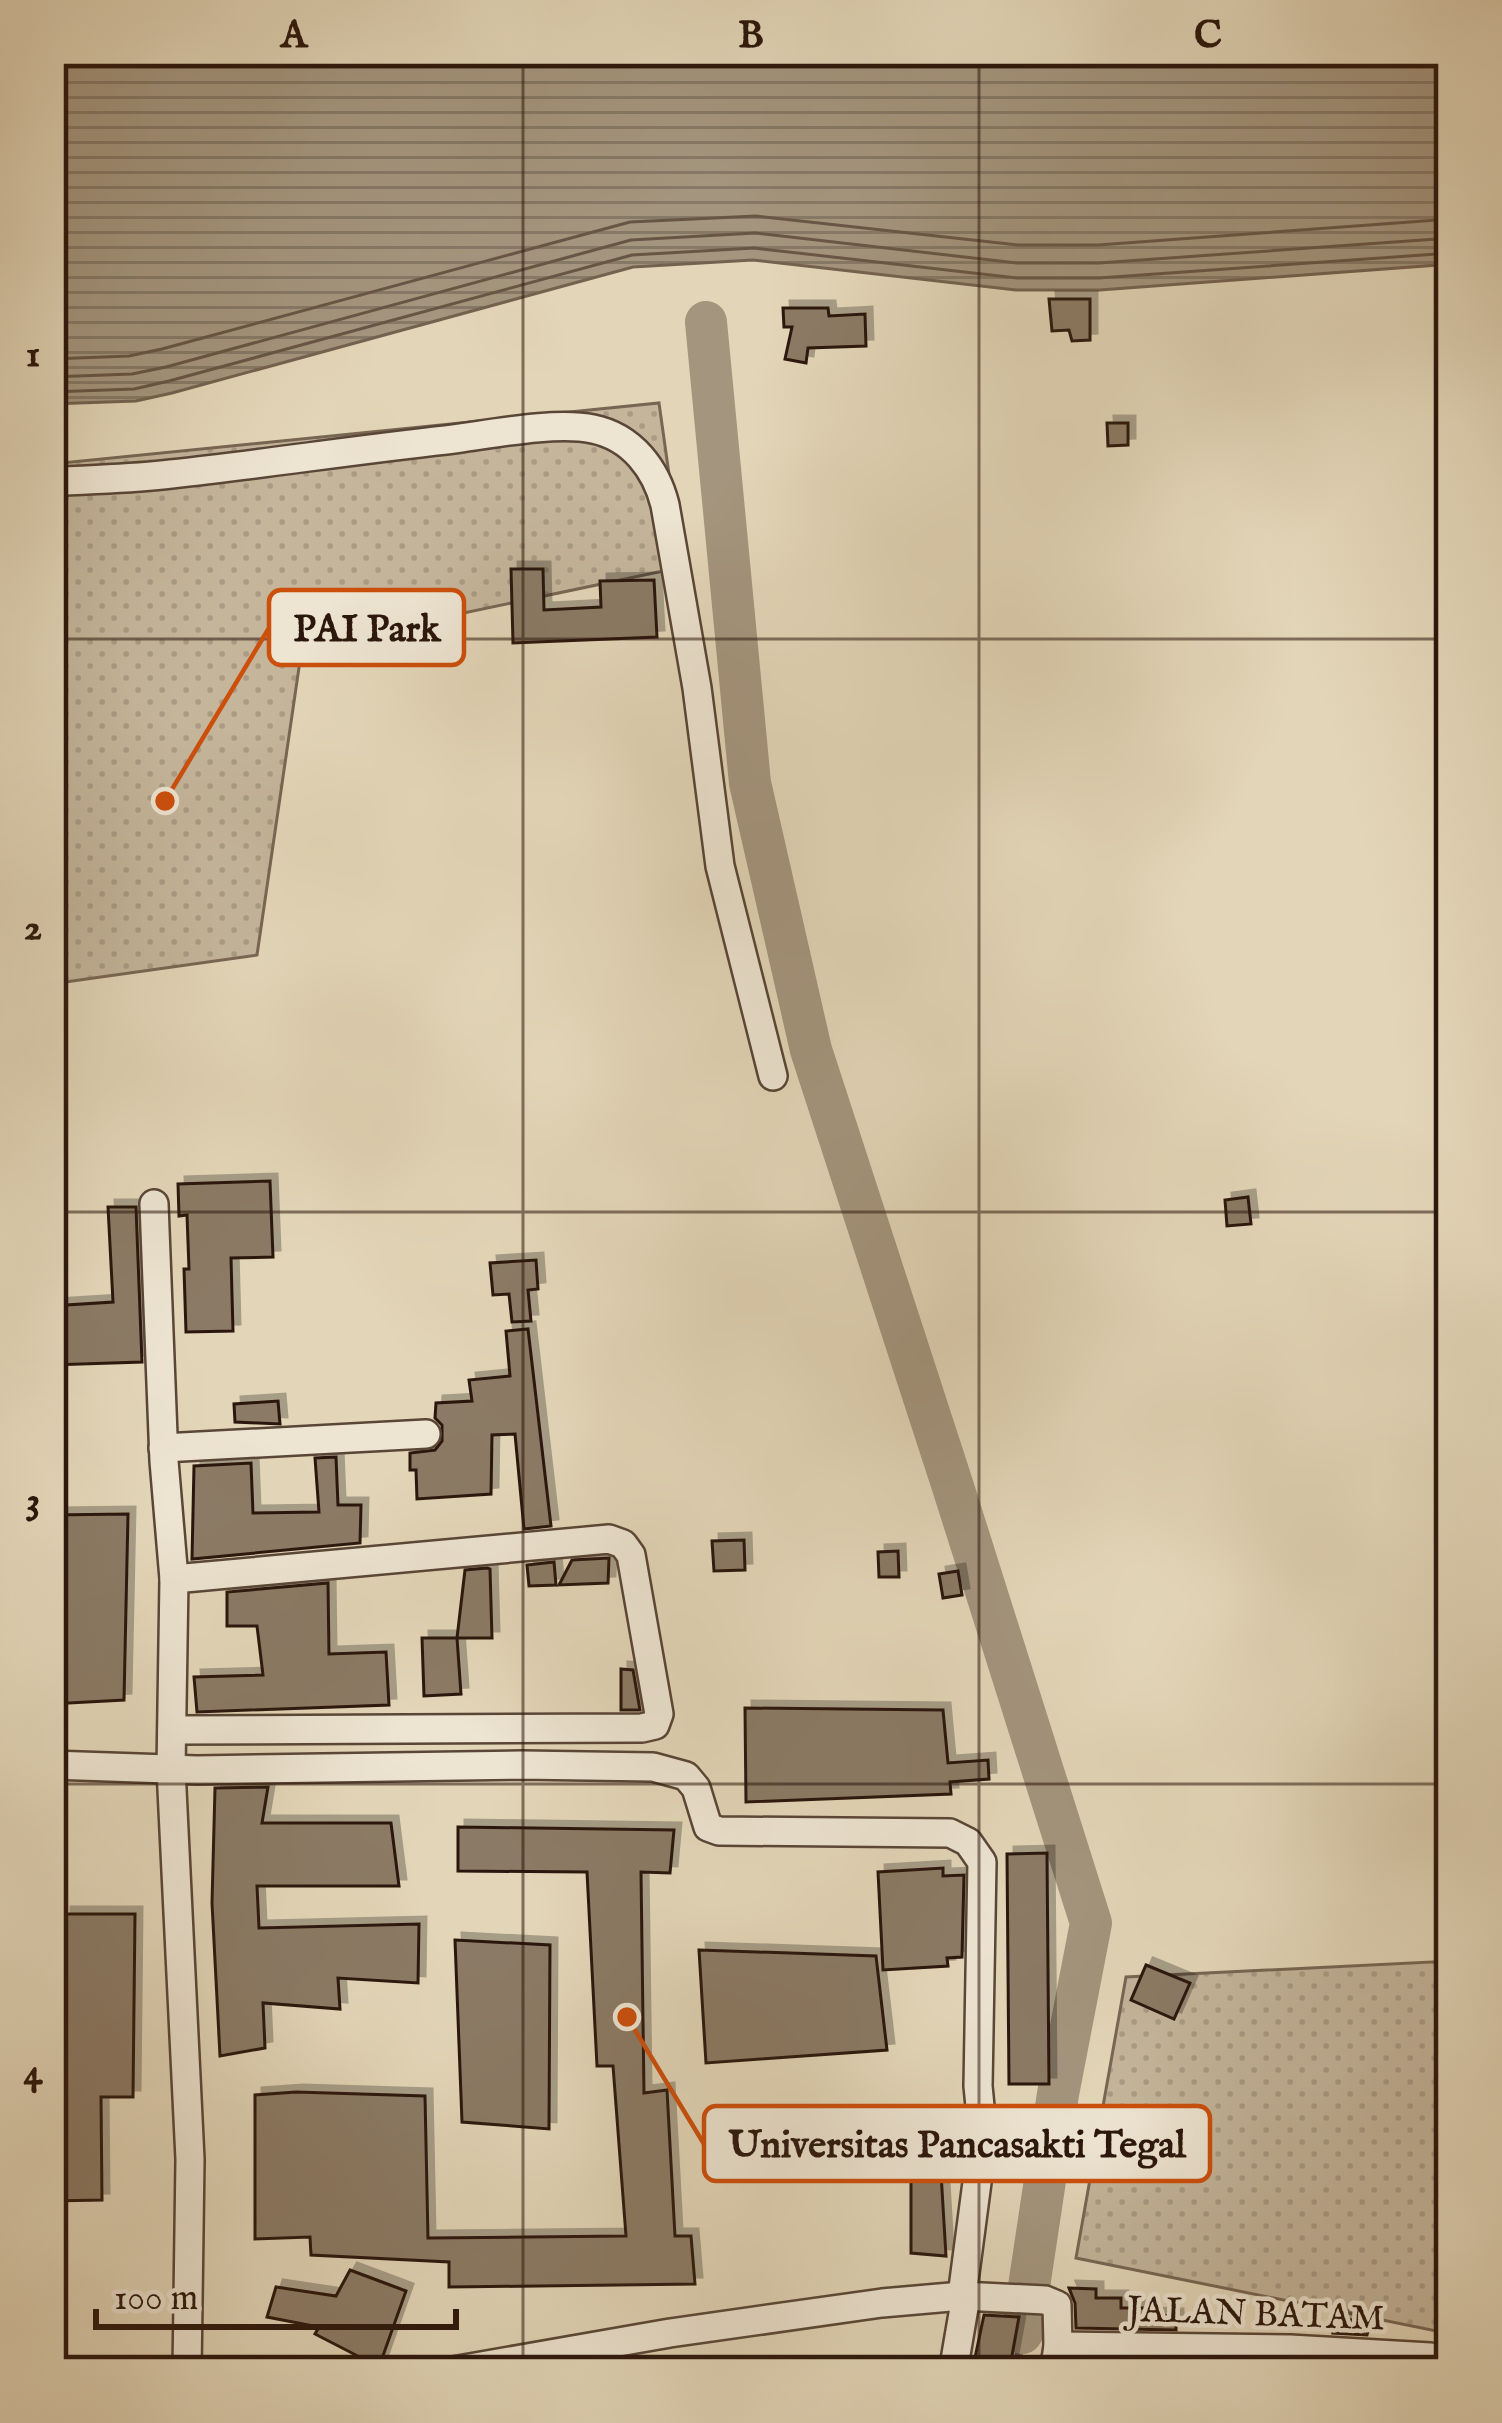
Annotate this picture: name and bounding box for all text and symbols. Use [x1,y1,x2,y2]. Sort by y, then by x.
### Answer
text: A [279,12,309,61]
text: B [738,12,764,61]
text: C [1194,12,1222,61]
text: 1 [26,331,40,380]
callout: PAI Park [269,590,464,665]
text: PAI Park [293,606,442,655]
text: 2 [24,904,42,953]
text: 3 [26,1477,40,1526]
text: 4 [23,2049,43,2098]
callout: Universitas Pancasakti Tegal [704,2106,1210,2181]
text: Universitas Pancasakti Tegal [728,2122,1187,2171]
scale bar [96,2255,456,2329]
text: 100 m [114,2276,198,2322]
street label: JALAN BATAM [1122,2287,1386,2342]

